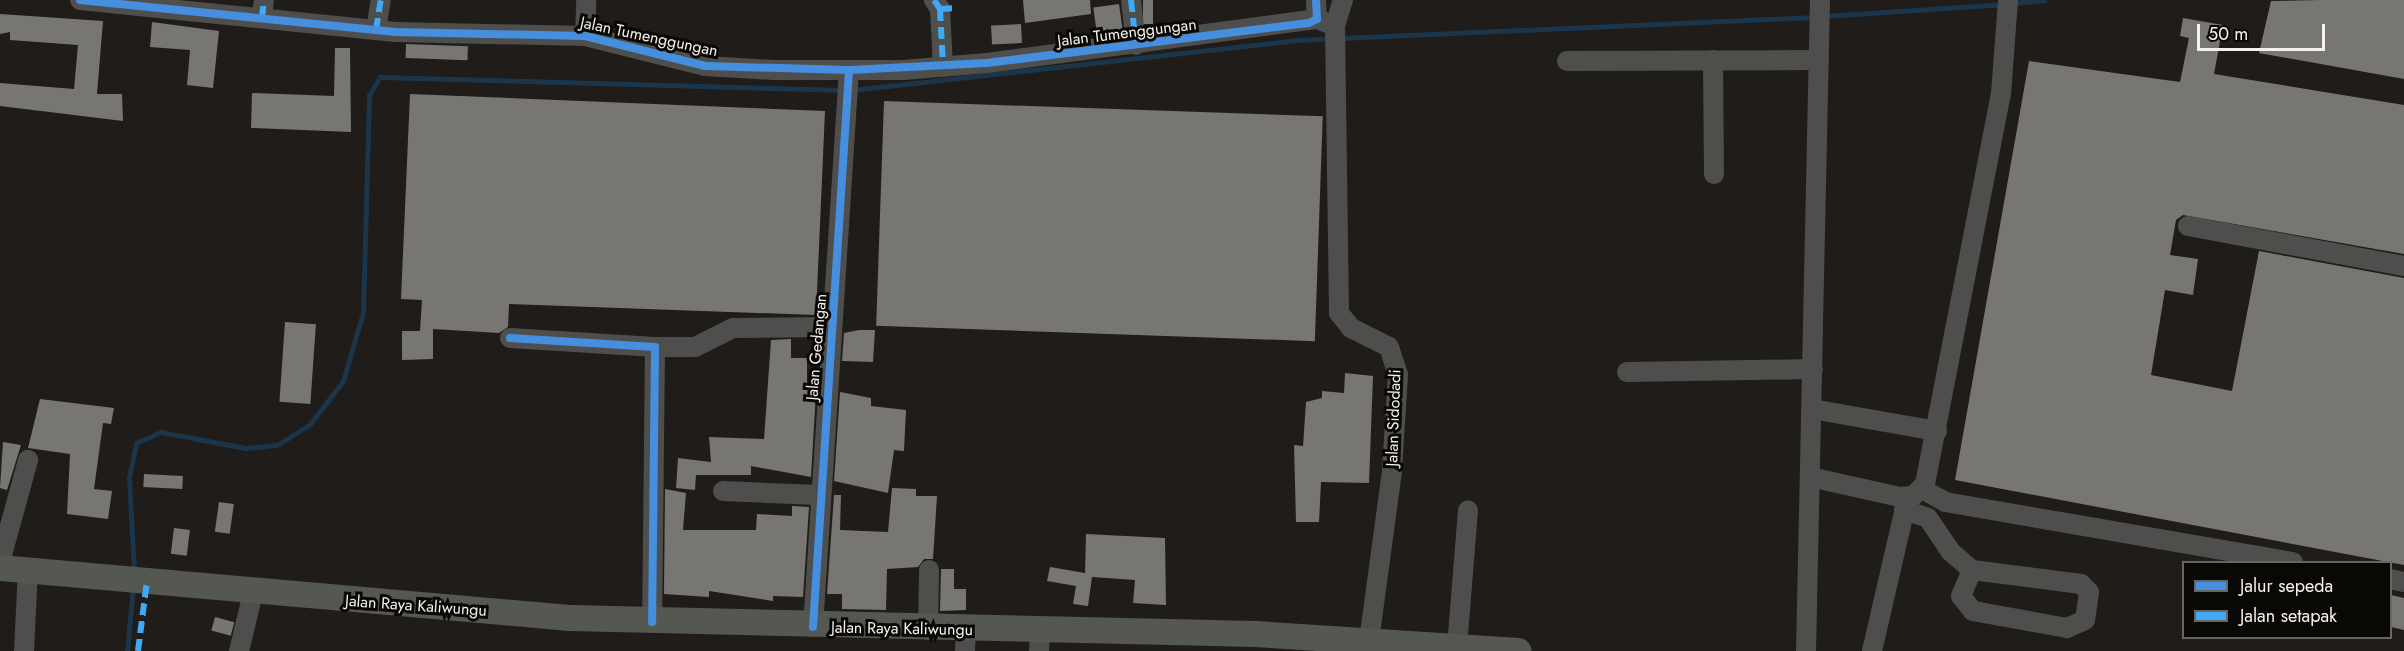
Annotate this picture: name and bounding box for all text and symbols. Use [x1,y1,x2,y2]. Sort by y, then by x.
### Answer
scale bar [2200,12,2328,50]
street label: Jalan Tumenggungan [579,13,719,61]
street label: Jalan Tumenggungan [1056,15,1198,51]
text: 50 m [2208,21,2248,47]
street label: Jalan Gedangan [803,293,831,401]
street label: Jalan Sidodadi [1383,369,1405,467]
legend [2182,561,2392,639]
text: Jalur sepeda [2240,573,2333,599]
street label: Jalan Raya Kaliwungu [345,591,487,621]
text: Jalan setapak [2240,603,2337,629]
street label: Jalan Raya Kaliwungu [831,618,973,640]

